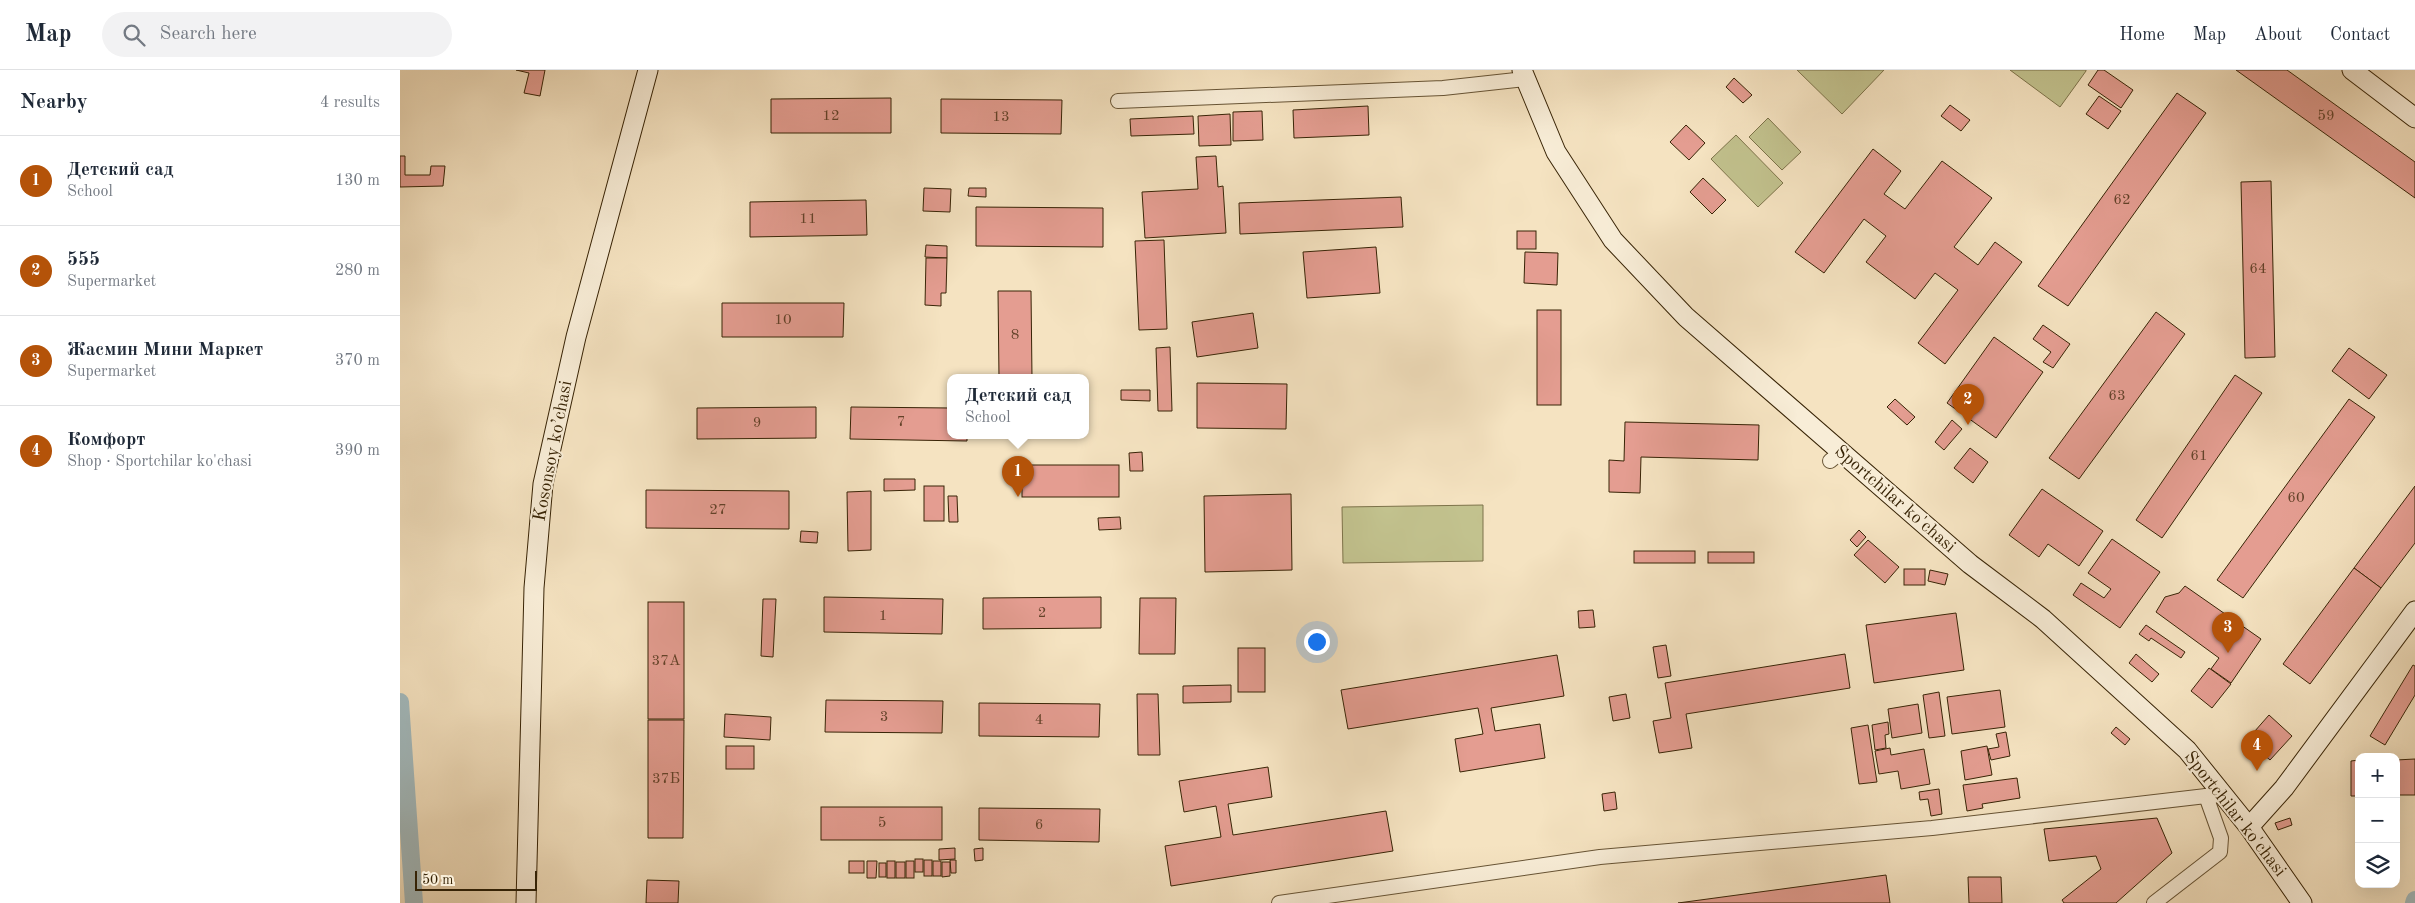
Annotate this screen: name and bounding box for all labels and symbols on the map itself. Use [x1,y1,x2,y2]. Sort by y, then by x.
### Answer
house number: 12 [822,109,840,124]
house number: 59 [2317,109,2335,124]
house number: 13 [992,110,1010,125]
house number: 62 [2113,193,2131,208]
house number: 11 [799,212,817,227]
house number: 64 [2249,262,2267,277]
house number: 10 [774,313,792,328]
house number: 8 [1011,328,1019,343]
street label: Kosonsoy ko’chasi [531,379,575,523]
pin: 2 [1952,384,1984,425]
house number: 63 [2108,389,2126,404]
house number: 7 [897,415,905,430]
house number: 9 [753,416,761,431]
street label: Sportchilar ko'chasi [1831,442,1959,556]
house number: 61 [2190,449,2208,464]
pin: 1 [1002,456,1034,497]
house number: 60 [2287,491,2305,506]
house number: 27 [709,503,727,518]
house number: 2 [1038,606,1046,621]
house number: 1 [879,609,887,624]
pin: 3 [2212,612,2244,653]
your location [1304,629,1330,655]
house number: 37A [652,654,681,669]
house number: 3 [880,710,888,725]
house number: 4 [1035,713,1043,728]
pin: 4 [2241,730,2273,771]
street label: Sportchilar ko'chasi [2181,748,2289,880]
house number: 37Б [652,772,680,787]
house number: 5 [878,816,886,831]
house number: 6 [1035,818,1043,833]
scale bar [415,868,538,891]

